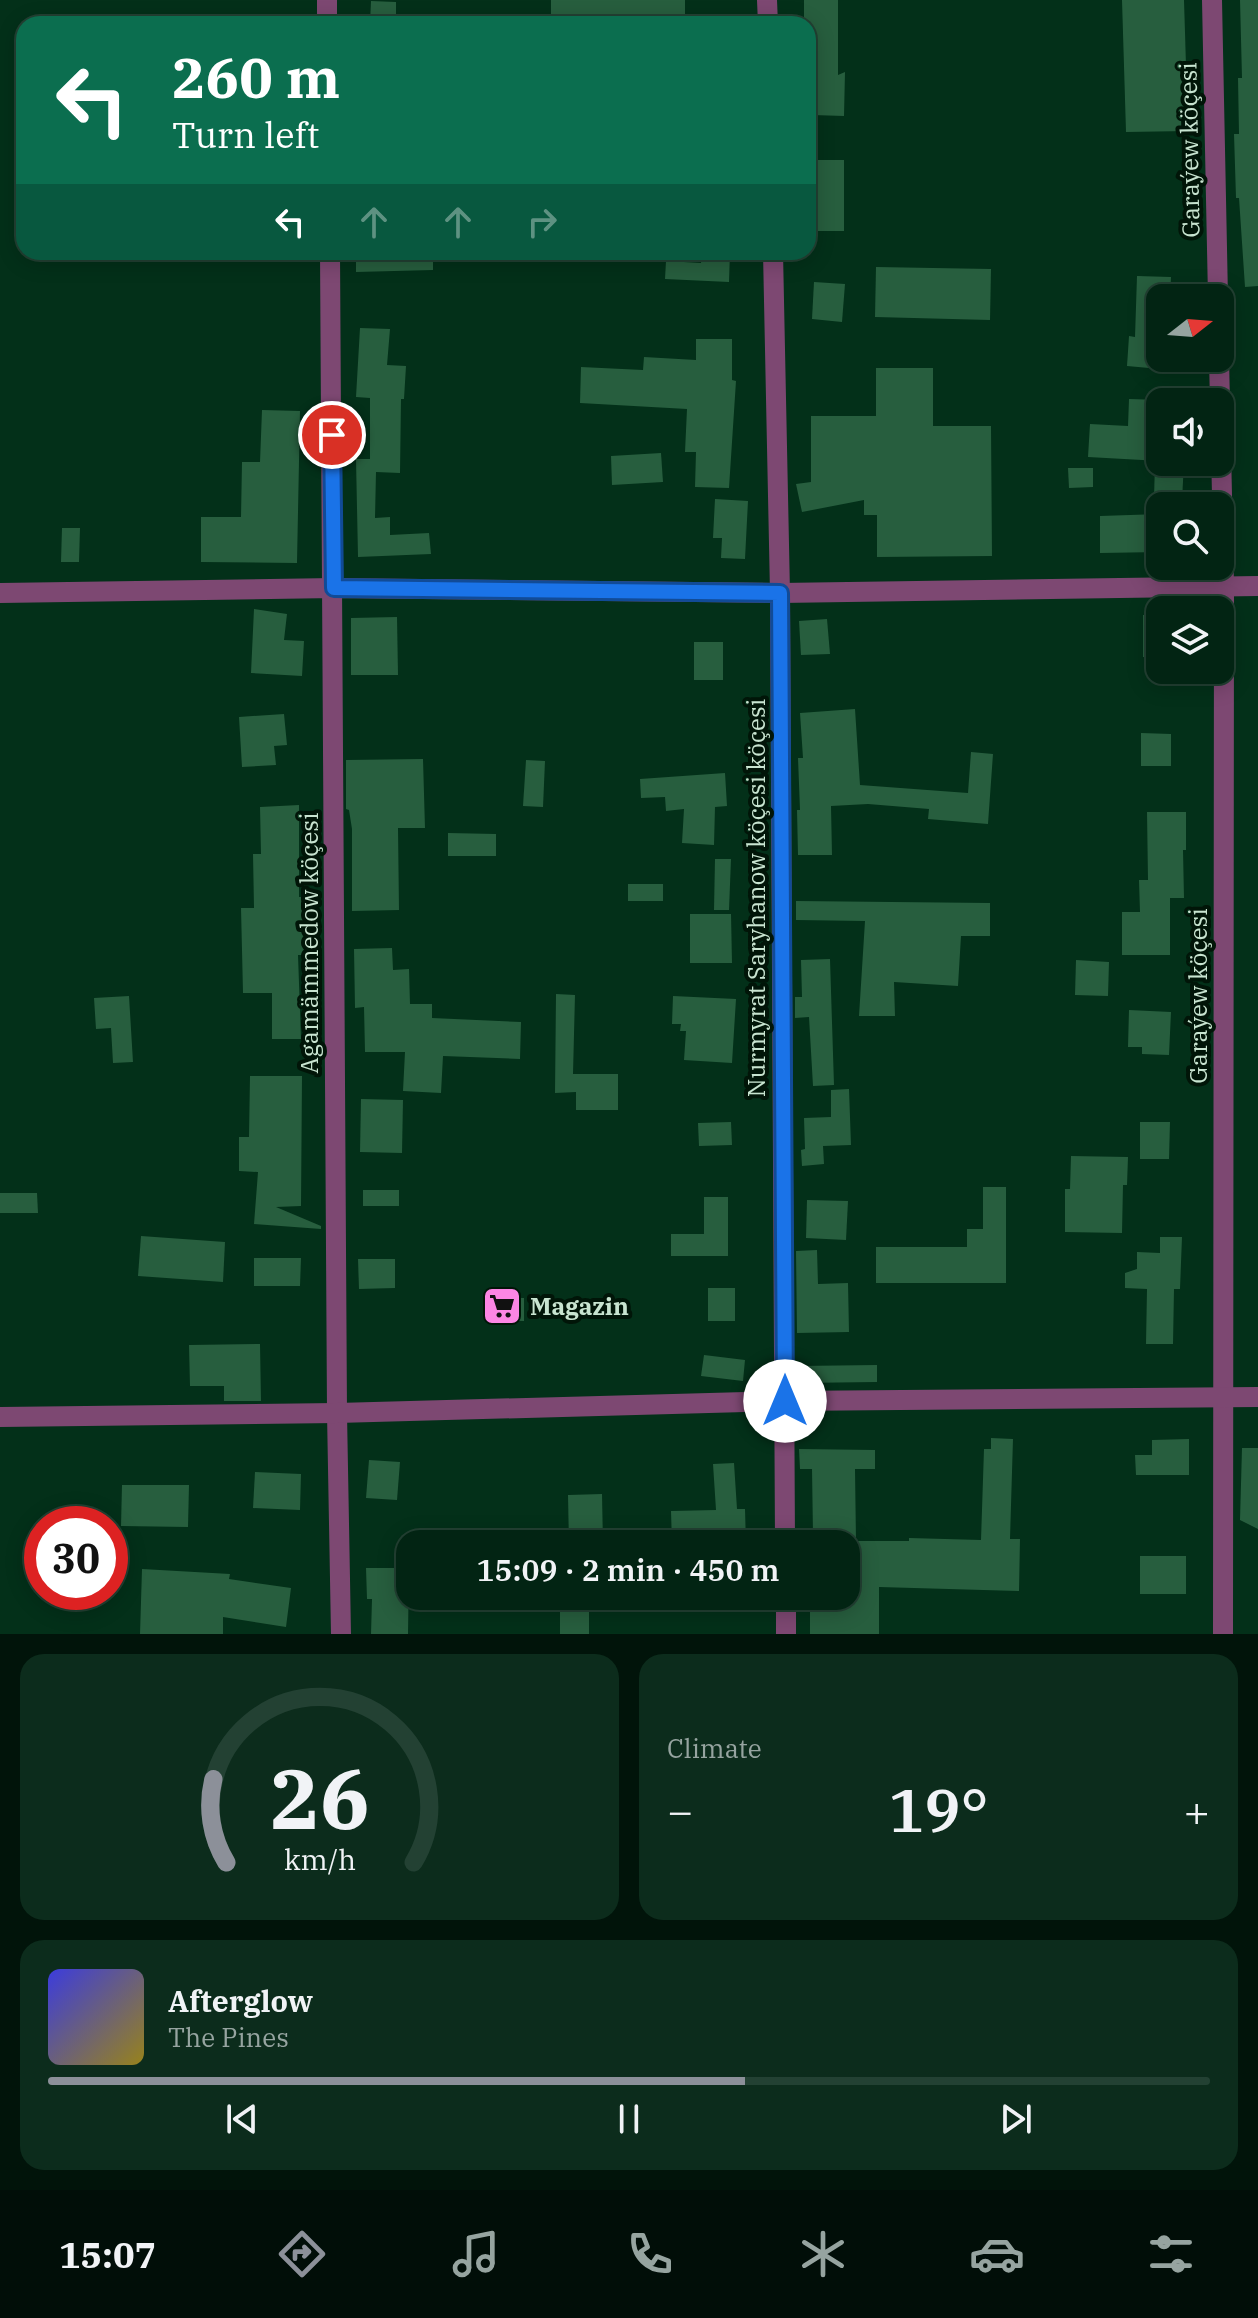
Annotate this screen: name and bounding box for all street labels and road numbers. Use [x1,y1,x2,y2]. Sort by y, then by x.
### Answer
street label: Garaýew köçesi [1171,62,1207,238]
street label: Nurmyrat Saryhanow köçesi köçesi [740,699,772,1097]
street label: Agamämmedow köçesi [293,812,325,1074]
street label: Garaýew köçesi [1182,908,1214,1084]

